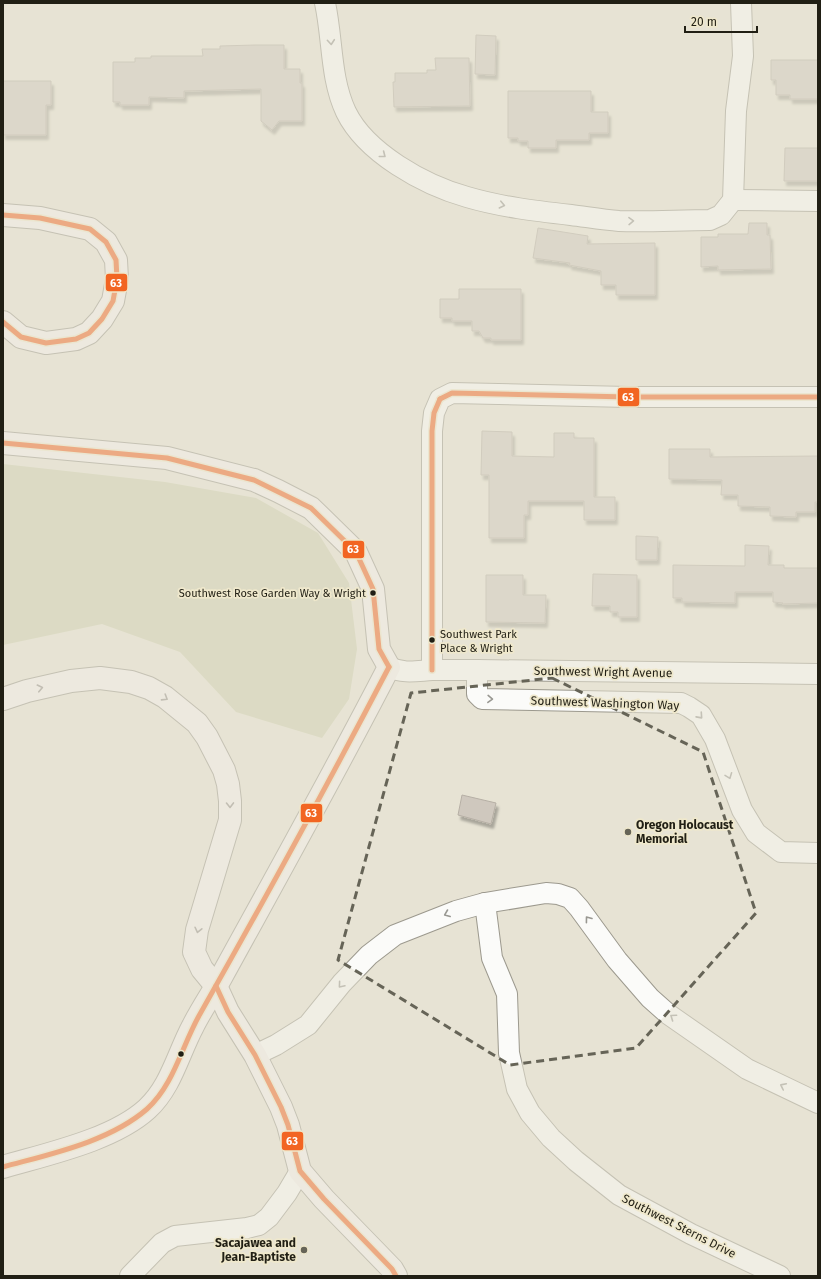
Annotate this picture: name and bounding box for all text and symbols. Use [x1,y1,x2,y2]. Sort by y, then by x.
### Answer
scale bar [685,8,757,34]
text: 20 m [691,15,717,29]
one-way arrow [326,38,335,45]
one-way arrow [379,150,386,157]
one-way arrow [499,200,505,208]
one-way arrow [628,216,634,225]
line badge: 63 [105,273,128,292]
text: 63 [110,277,122,290]
line badge: 63 [617,387,640,407]
text: 63 [622,391,634,404]
line badge: 63 [342,540,365,559]
text: 63 [347,543,359,556]
place label: Southwest Rose Garden Way & Wright [179,587,366,600]
marker: Southwest Rose Garden Way & Wright [368,588,378,598]
place label: Southwest Park Place & Wright [440,628,517,655]
marker: Southwest Park Place & Wright [427,635,437,645]
street label: Southwest Wright Avenue [534,664,672,680]
one-way arrow [37,684,43,692]
one-way arrow [161,693,168,700]
street label: Southwest Washington Way [531,693,680,713]
one-way arrow [487,695,493,704]
one-way arrow [695,711,702,719]
one-way arrow [724,772,732,779]
one-way arrow [226,802,234,808]
line badge: 63 [300,803,323,823]
text: 63 [305,807,317,820]
place label: Oregon Holocaust Memorial [636,818,734,846]
marker: Oregon Holocaust Memorial [623,827,633,837]
one-way arrow [444,910,451,918]
one-way arrow [586,917,593,924]
one-way arrow [194,927,202,933]
one-way arrow [339,980,346,988]
one-way arrow [670,1014,677,1022]
unlabelled marker [176,1049,186,1059]
one-way arrow [780,1083,787,1091]
line badge: 63 [281,1131,304,1151]
text: 63 [286,1135,298,1148]
street label: Southwest Sterns Drive [620,1191,738,1261]
place label: Sacajawea and Jean-Baptiste [215,1236,296,1264]
marker: Sacajawea and Jean-Baptiste [299,1245,309,1255]

